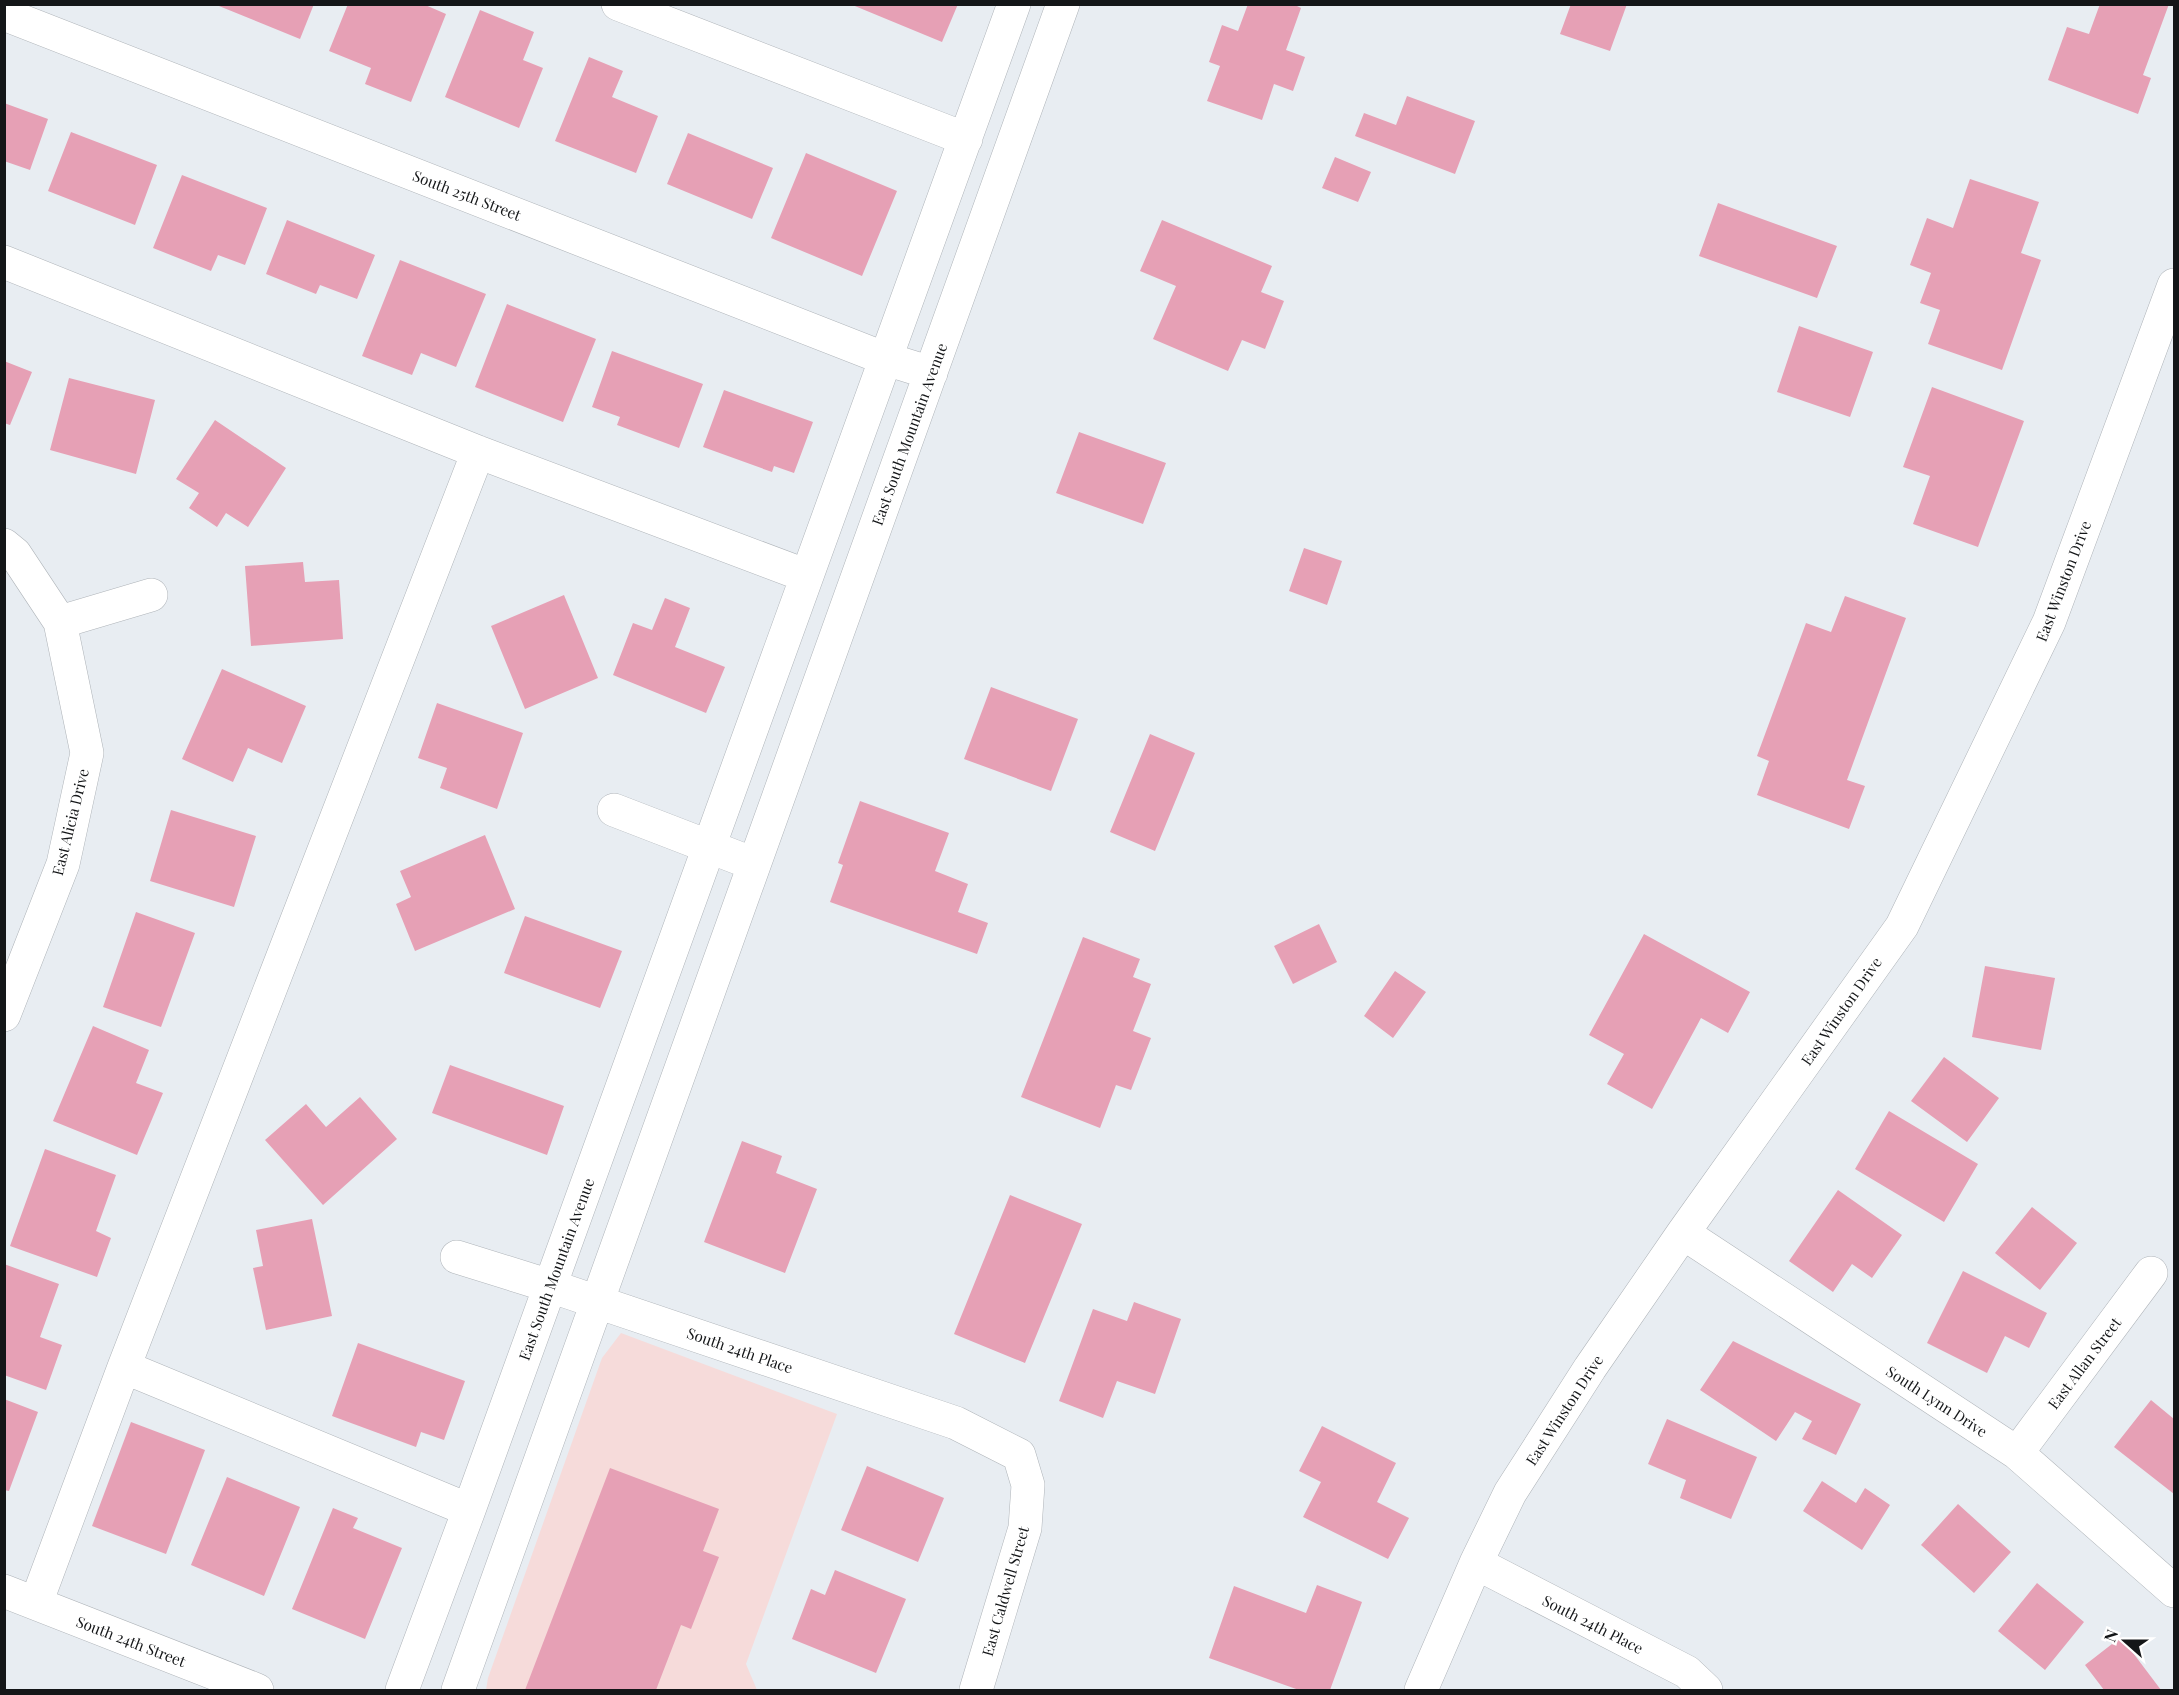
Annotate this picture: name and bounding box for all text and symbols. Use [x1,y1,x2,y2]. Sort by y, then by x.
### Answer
street label: South 25th Street [410,165,525,225]
street label: East South Mountain Avenue [867,340,951,528]
street label: East Winston Drive [2031,518,2095,644]
street label: East Alicia Drive [47,767,93,877]
street label: East Winston Drive [1796,953,1886,1069]
street label: East South Mountain Avenue [514,1175,598,1363]
street label: East Allan Street [2043,1312,2126,1413]
street label: South 24th Place [684,1323,796,1377]
street label: East Winston Drive [1521,1351,1607,1469]
street label: South Lynn Drive [1883,1361,1991,1441]
street label: East Caldwell Street [977,1523,1033,1658]
street label: South 24th Place [1539,1590,1647,1658]
street label: South 24th Street [73,1611,189,1671]
north arrow [2095,1611,2155,1671]
text: N [2099,1626,2123,1645]

